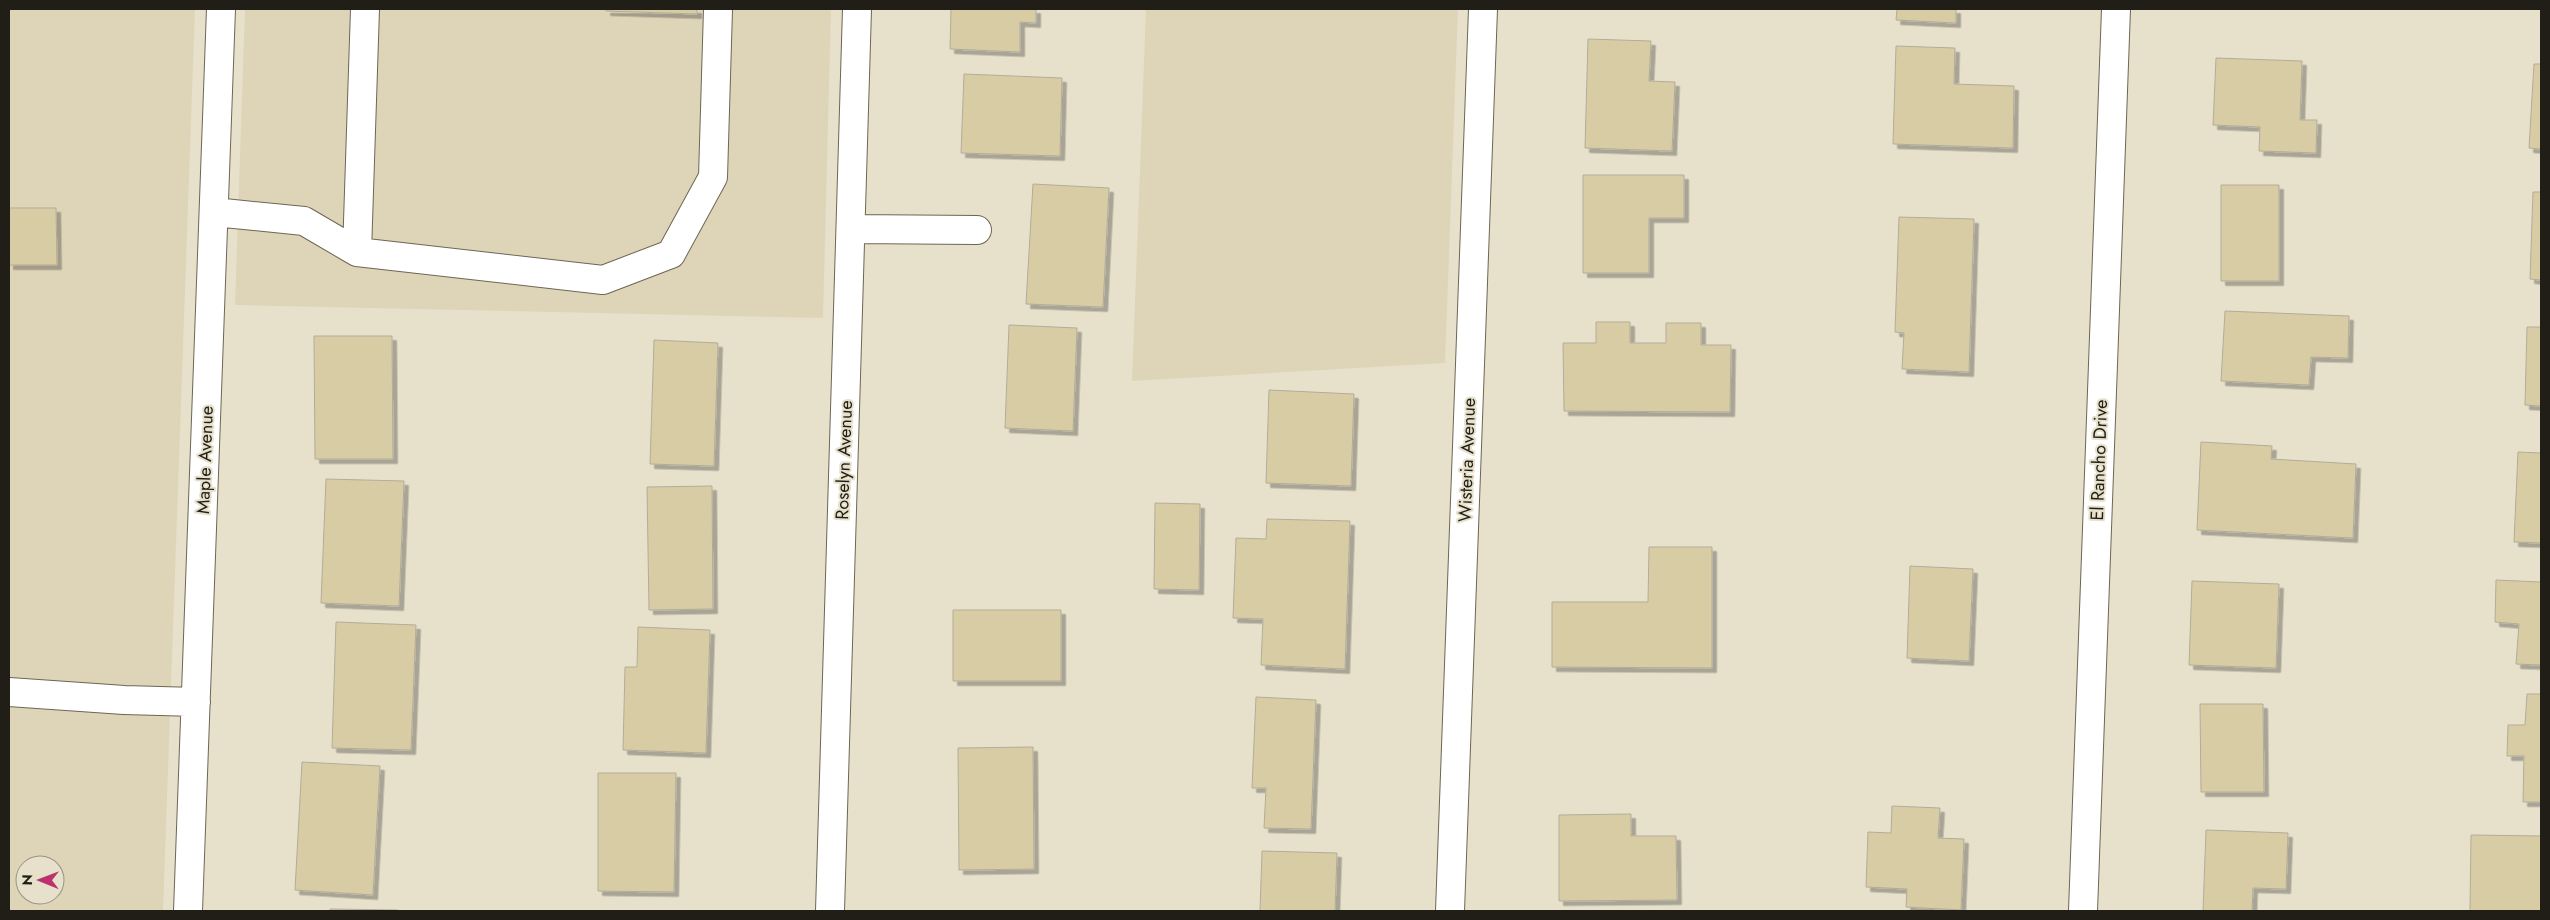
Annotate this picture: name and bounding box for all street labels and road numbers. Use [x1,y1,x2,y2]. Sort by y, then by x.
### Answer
street label: Wisteria Avenue [1452,397,1482,523]
street label: El Rancho Drive [2084,399,2114,521]
street label: Roselyn Avenue [829,400,859,520]
street label: Maple Avenue [190,405,220,515]

